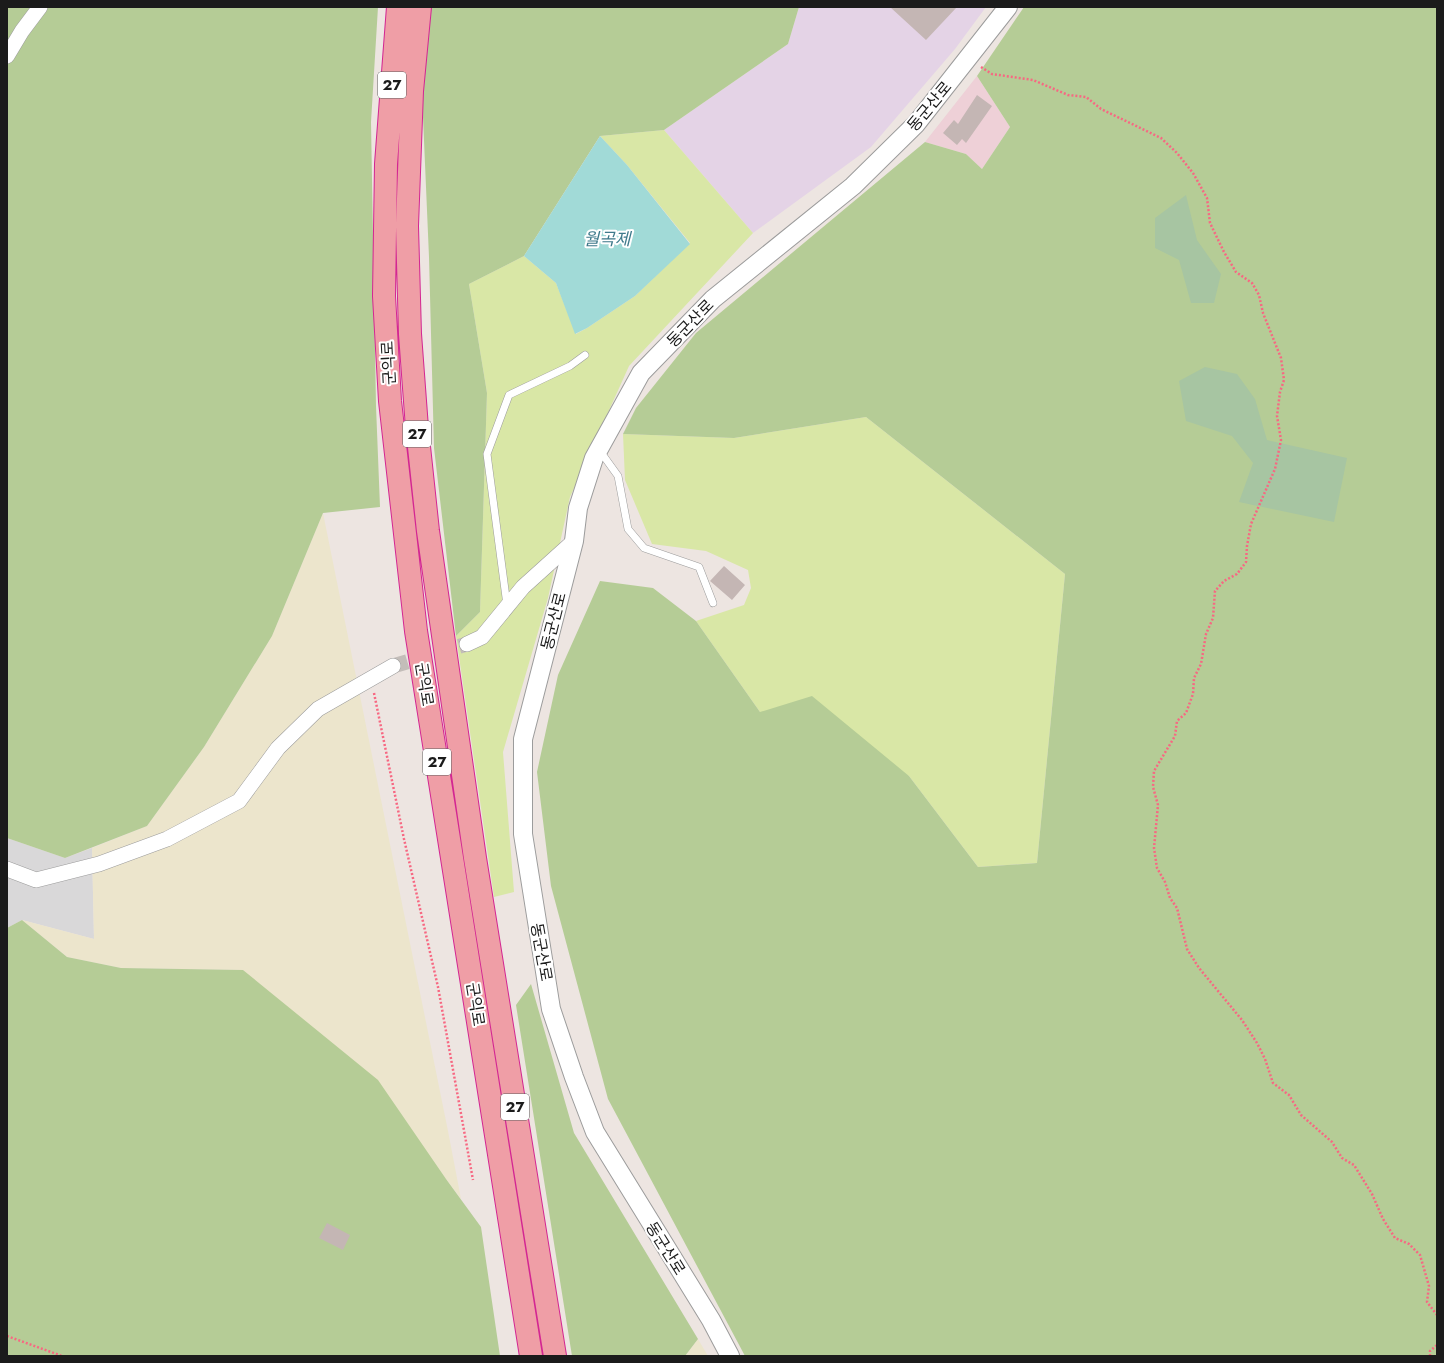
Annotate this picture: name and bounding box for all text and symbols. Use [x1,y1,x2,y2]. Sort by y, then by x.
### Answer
road number: 27 [378,72,406,98]
street label: 동군산로 [902,76,957,136]
water label: 월곡제 [584,227,633,251]
street label: 동군산로 [662,294,719,353]
street label: 군익로 [376,340,401,386]
road number: 27 [403,421,431,447]
street label: 동군산로 [535,590,572,652]
street label: 군익로 [410,660,439,708]
road number: 27 [423,749,451,775]
street label: 동군산로 [525,921,558,983]
street label: 군익로 [461,980,490,1028]
road number: 27 [501,1094,529,1120]
street label: 동군산로 [640,1217,691,1280]

